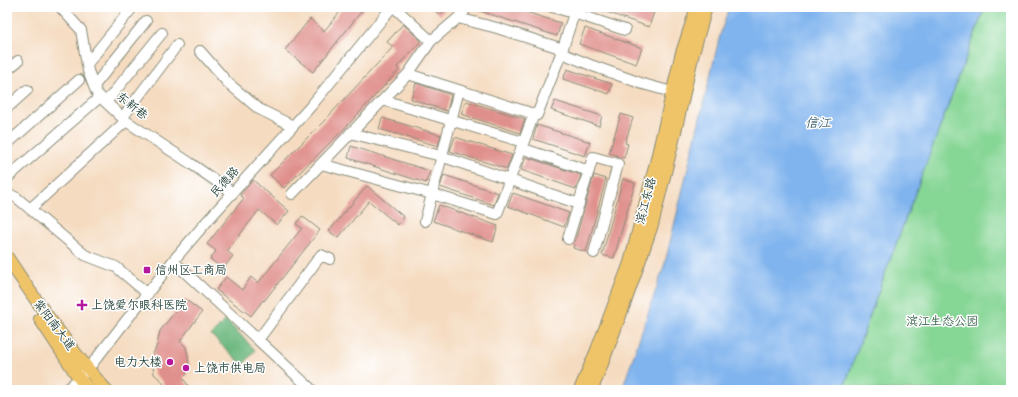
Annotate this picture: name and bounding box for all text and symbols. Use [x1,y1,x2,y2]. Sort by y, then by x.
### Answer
street label: 东新巷 [113,88,151,124]
water label: 信江 [805,114,832,132]
street label: 民德路 [207,163,243,201]
street label: 滨江东路 [632,176,660,226]
place label: 信州区工商局 [155,262,227,279]
marker: 信州区工商局 [142,265,152,275]
street label: 紫阳南大道 [29,296,79,354]
place label: 上饶爱尔眼科医院 [91,297,187,314]
marker: 上饶爱尔眼科医院 [76,299,88,311]
park label: 滨江生态公园 [906,313,978,330]
place label: 电力大楼 [114,354,162,371]
marker: 电力大楼 [165,357,175,367]
place label: 上饶市供电局 [194,360,266,377]
marker: 上饶市供电局 [181,363,191,373]

